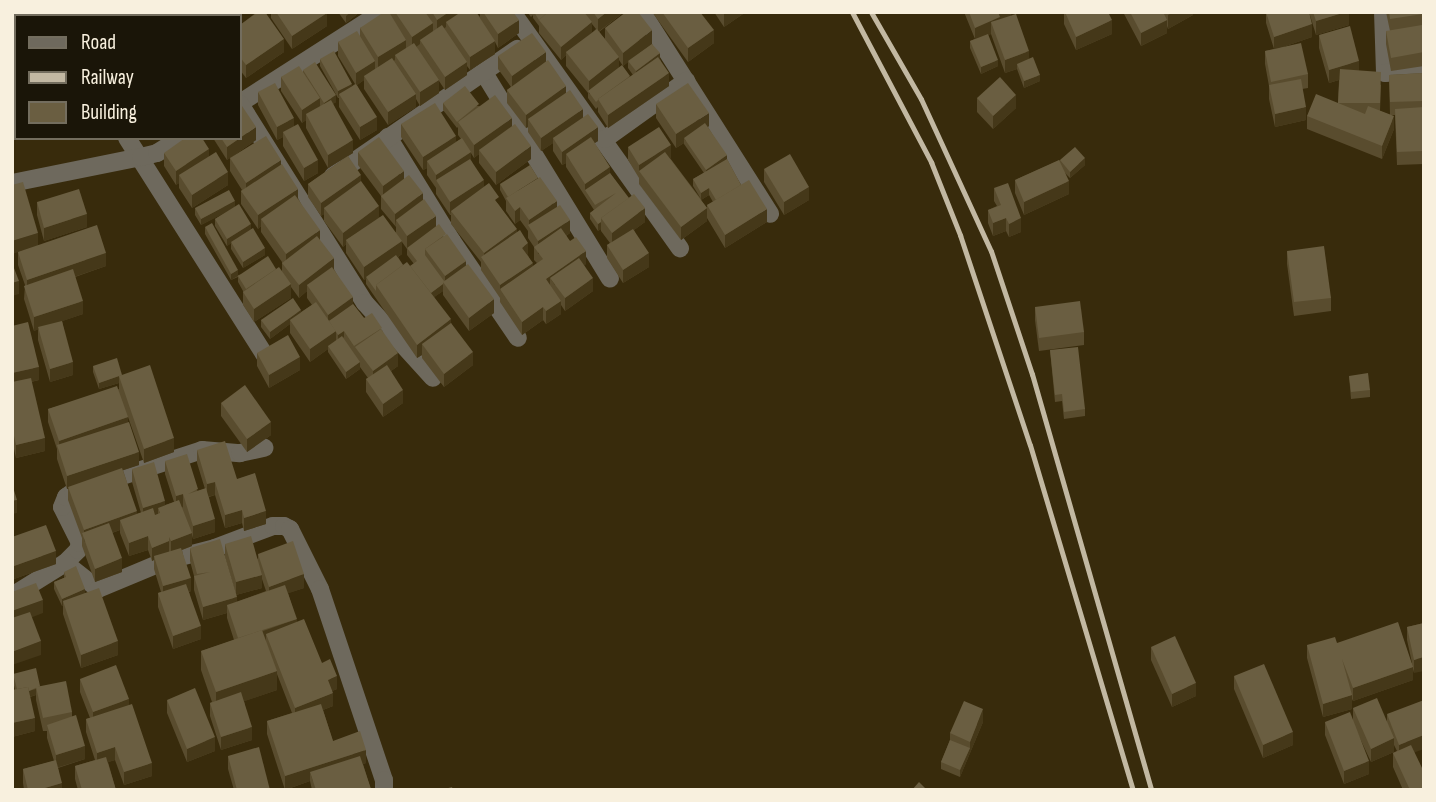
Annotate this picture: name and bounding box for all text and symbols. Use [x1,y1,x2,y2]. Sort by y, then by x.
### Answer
legend [14,14,242,140]
text: Road [81,30,116,55]
text: Railway [81,65,134,90]
text: Building [81,100,137,125]

